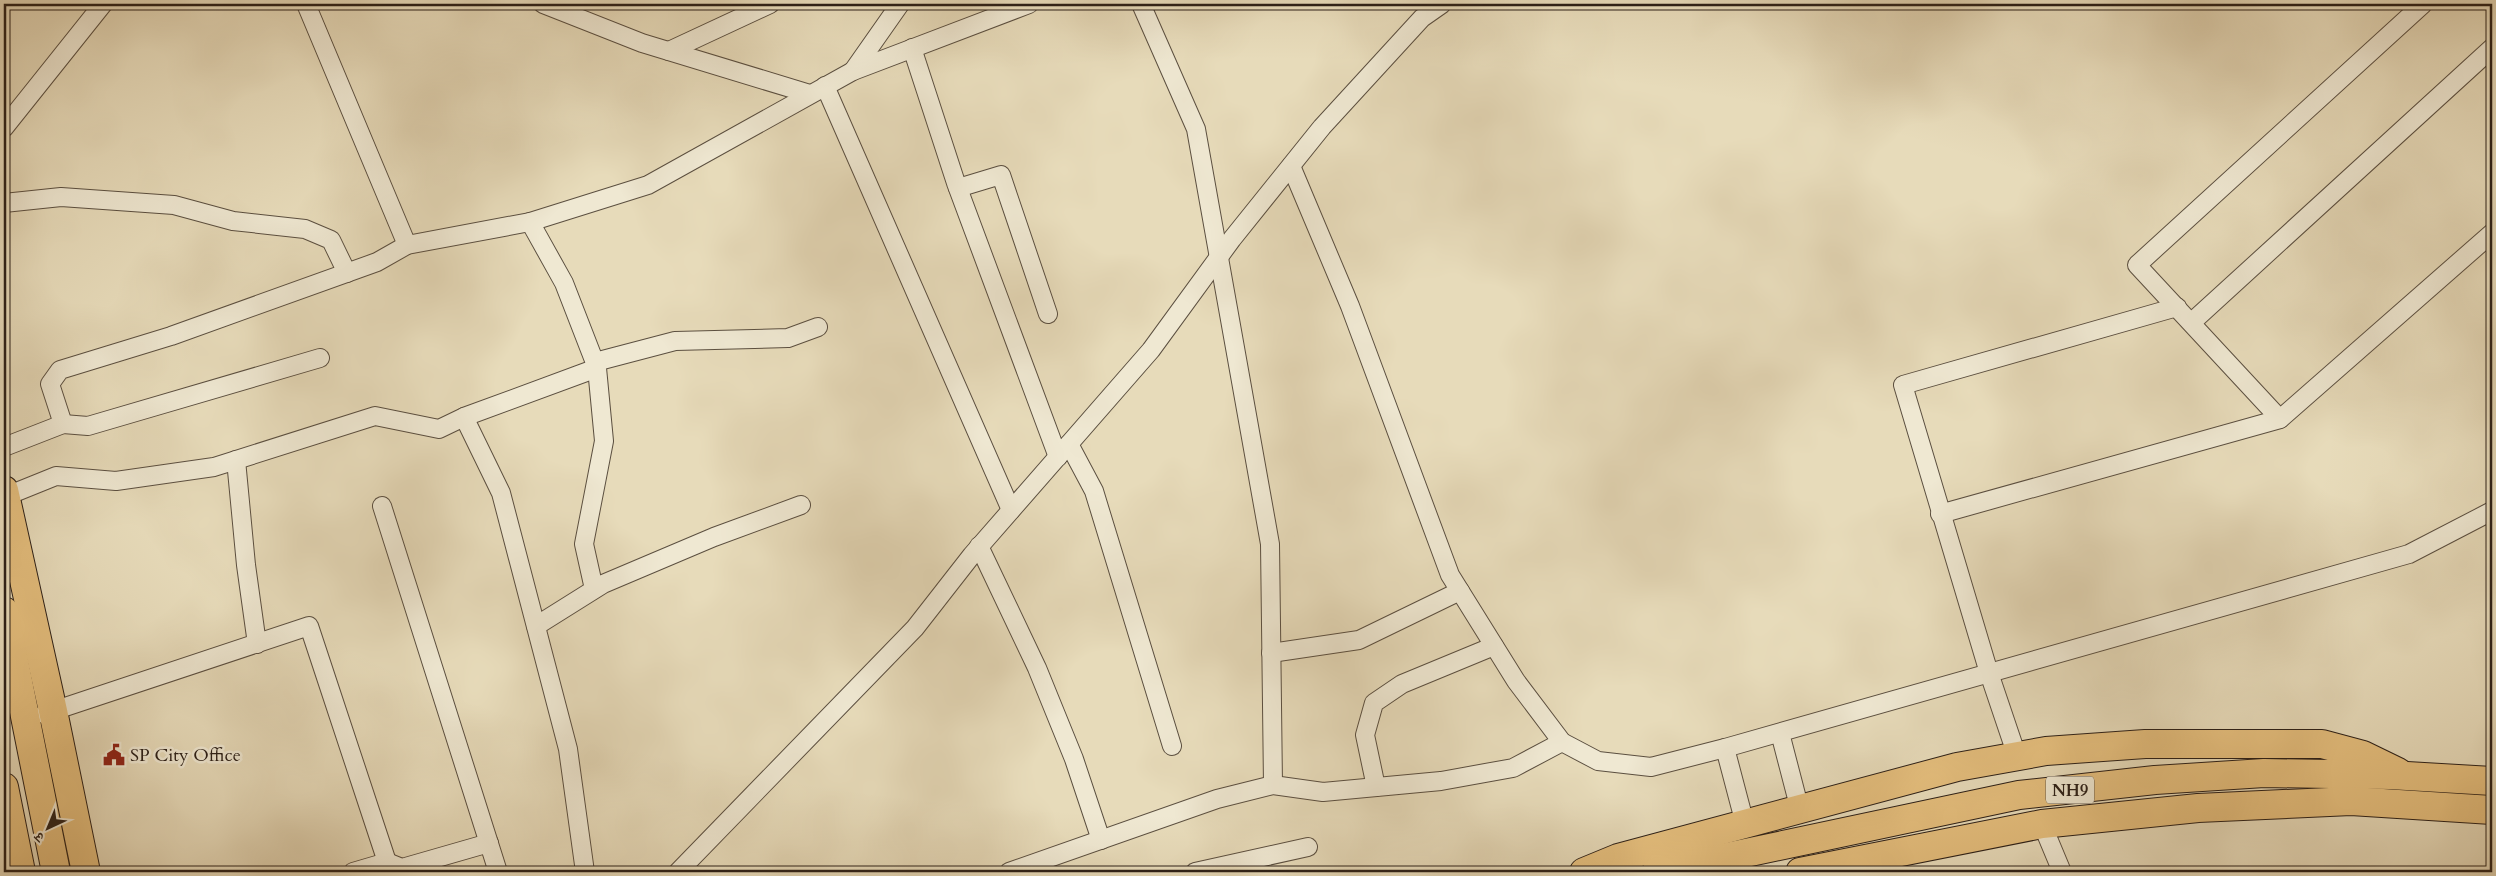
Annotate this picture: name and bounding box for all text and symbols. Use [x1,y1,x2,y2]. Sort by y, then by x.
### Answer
public building icon: SP City Office [101,742,127,768]
place label: SP City Office [130,743,241,768]
road number: NH9 [2046,776,2094,804]
north arrow [22,804,72,854]
text: उ [30,827,49,847]

